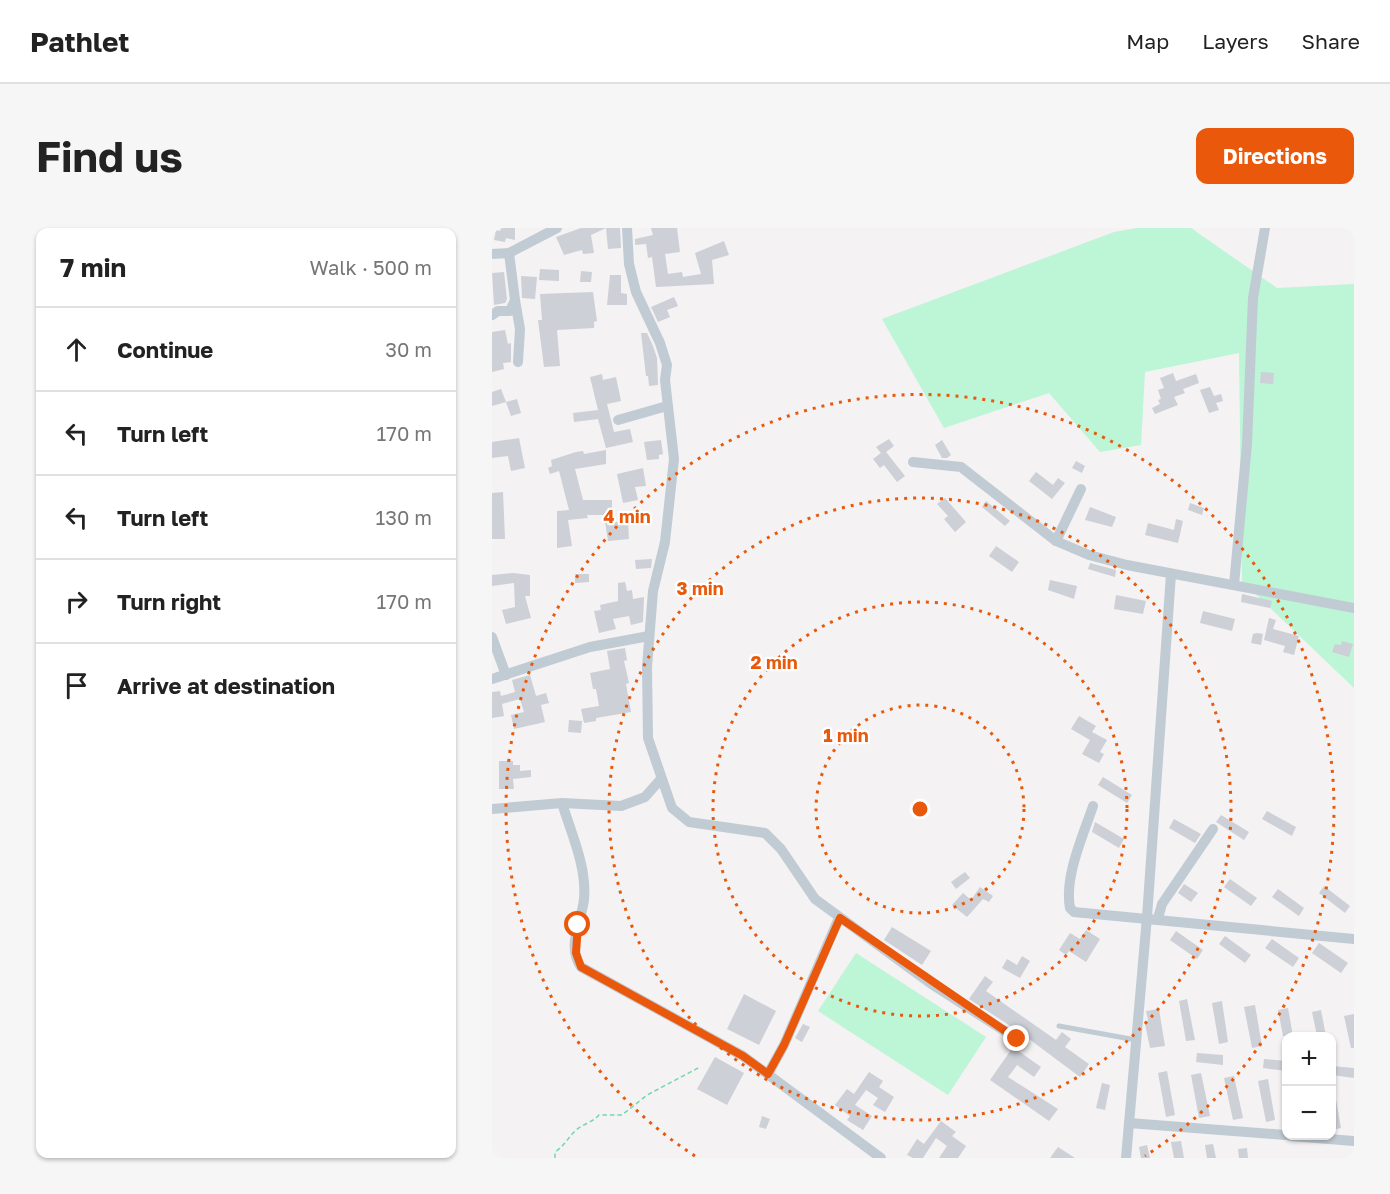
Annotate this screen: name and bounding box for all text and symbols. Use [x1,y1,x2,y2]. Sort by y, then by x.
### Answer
text: Pathlet [30,25,130,58]
text: Map [1126,28,1169,54]
text: Layers [1202,28,1269,54]
text: Share [1302,28,1360,54]
button: Directions [1196,128,1354,184]
text: Find us [36,131,183,181]
text: 7 min [60,252,126,283]
text: Walk · 500 m [310,255,432,279]
icon: ahead [60,333,93,366]
text: Continue [117,336,213,363]
text: 30 m [385,337,432,361]
icon: left [60,417,93,450]
text: Turn left [117,420,208,447]
text: 170 m [377,421,432,445]
icon: left [60,501,93,534]
text: Turn left [117,504,208,531]
text: 130 m [376,505,432,529]
text: 4 min [603,505,651,527]
text: 3 min [676,577,724,599]
icon: right [60,585,93,618]
text: Turn right [117,588,221,615]
text: 170 m [377,589,432,613]
text: 2 min [750,651,798,673]
icon: arrive [60,669,93,702]
text: Arrive at destination [117,672,335,699]
text: 1 min [823,724,869,746]
centre of rings [910,799,930,819]
route start [564,911,590,937]
route end [1003,1025,1029,1051]
map controls [1282,1032,1336,1140]
button: + [1282,1032,1336,1086]
button: − [1282,1086,1336,1140]

